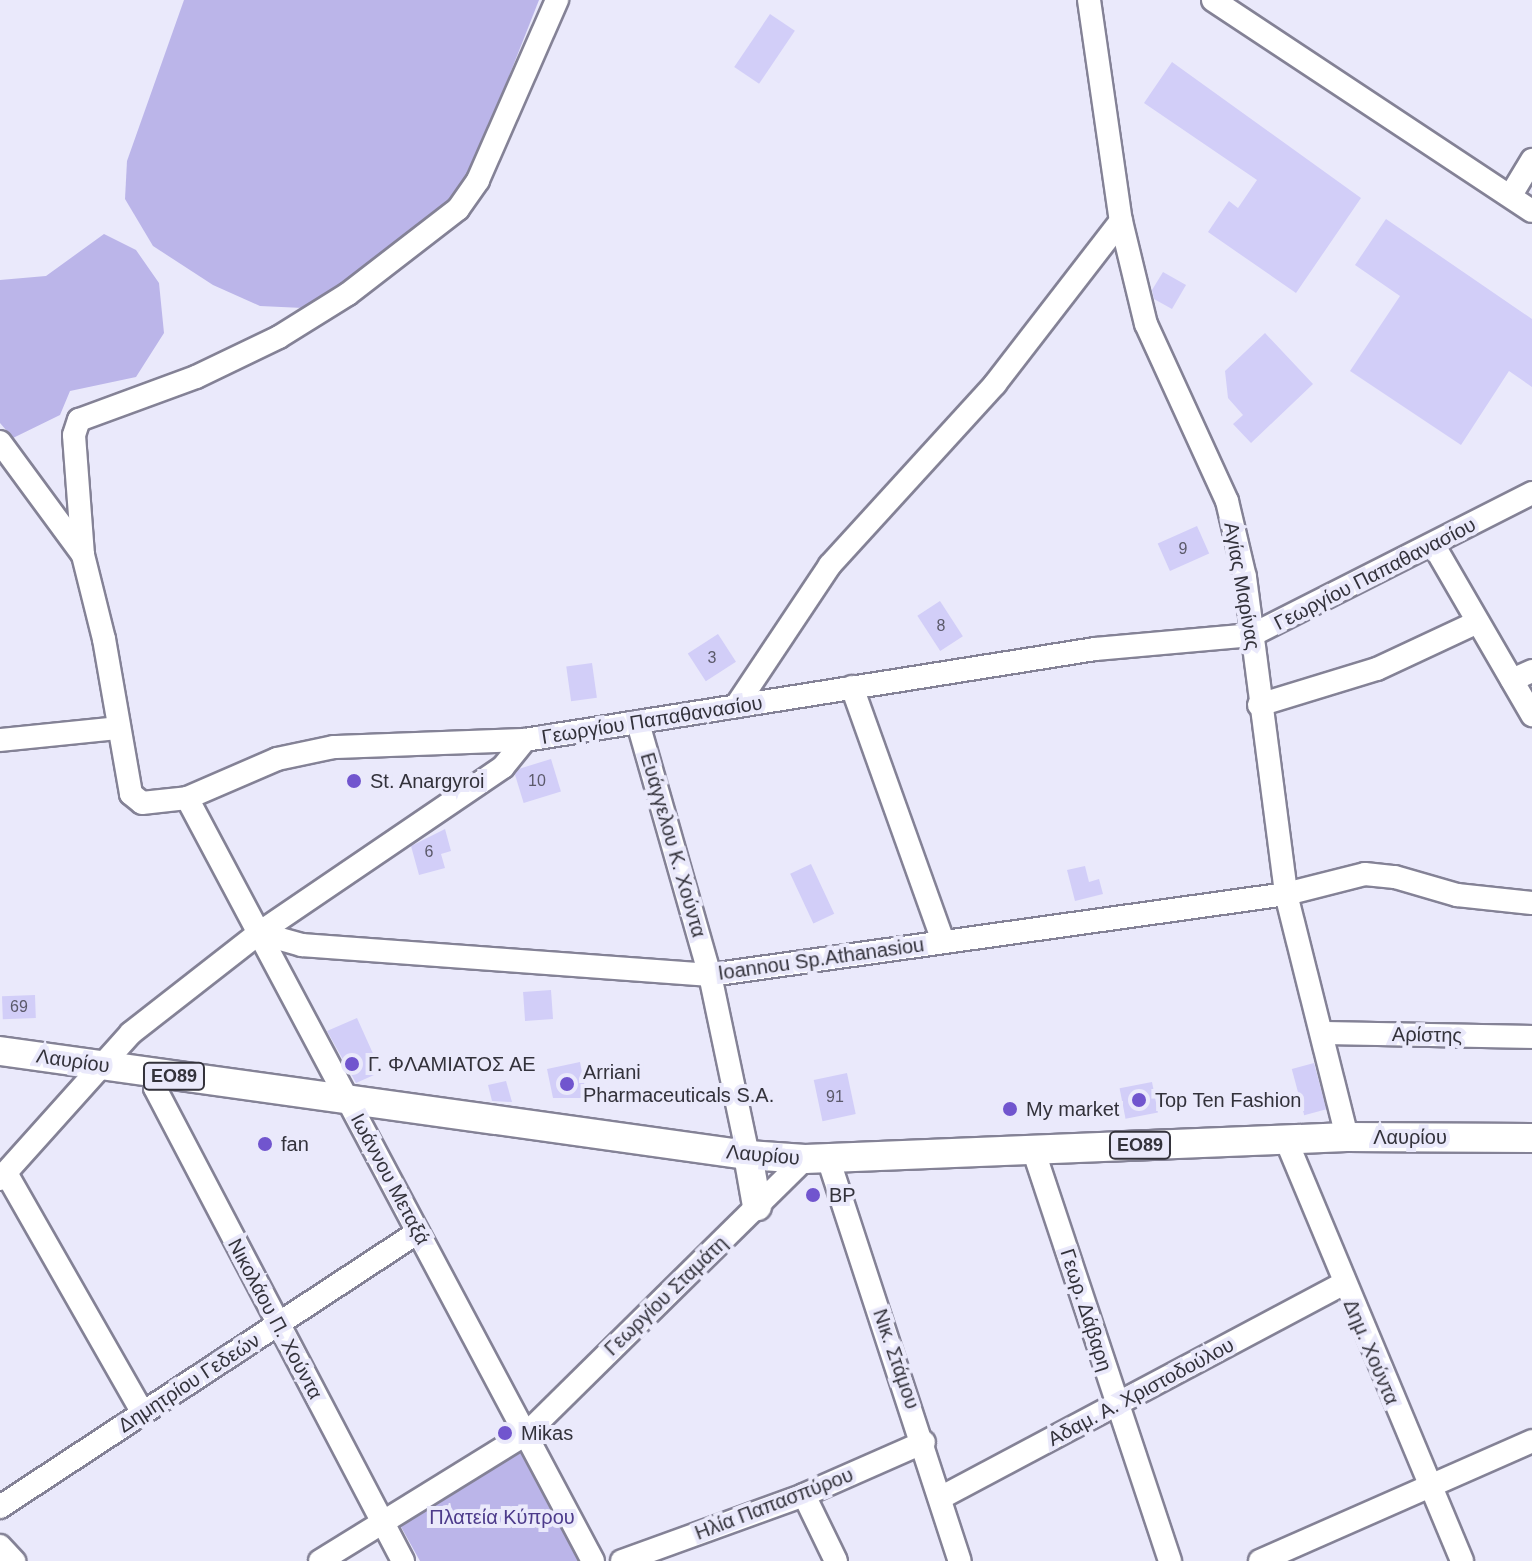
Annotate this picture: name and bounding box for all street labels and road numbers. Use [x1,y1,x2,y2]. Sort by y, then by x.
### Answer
street label: Γεωργίου Παπαθανασίου [1270,513,1480,635]
street label: Αγίας Μαρίνας [1219,520,1265,652]
street label: Γεωργίου Παπαθανασίου [540,691,764,749]
street label: Ευάγγελου Κ. Χούντα [635,750,711,940]
street label: Ioannou Sp.Athanasiou [716,933,926,985]
street label: Αρίστης [1392,1022,1462,1048]
street label: Λαυρίου [35,1044,111,1078]
road number: ΕΟ89 [142,1062,206,1090]
street label: Ιωάννου Μεταξά [345,1109,435,1249]
street label: Λαυρίου [1373,1125,1447,1149]
road number: ΕΟ89 [1108,1131,1172,1159]
street label: Λαυρίου [725,1140,801,1170]
street label: Γεωργίου Σταμάτη [600,1231,732,1361]
street label: Νικολάου Π. Χούντα [223,1235,327,1403]
street label: Γεωρ. Δάβαρη [1055,1245,1117,1375]
street label: Δημ. Χούντα [1338,1296,1404,1408]
street label: Νικ. Στάμου [868,1306,924,1412]
street label: Δημητρίου Γεδεών [114,1328,264,1438]
street label: Αδαμ. Α. Χριστοδούλου [1043,1333,1239,1451]
street label: Ηλία Παπασπύρου [691,1463,857,1545]

